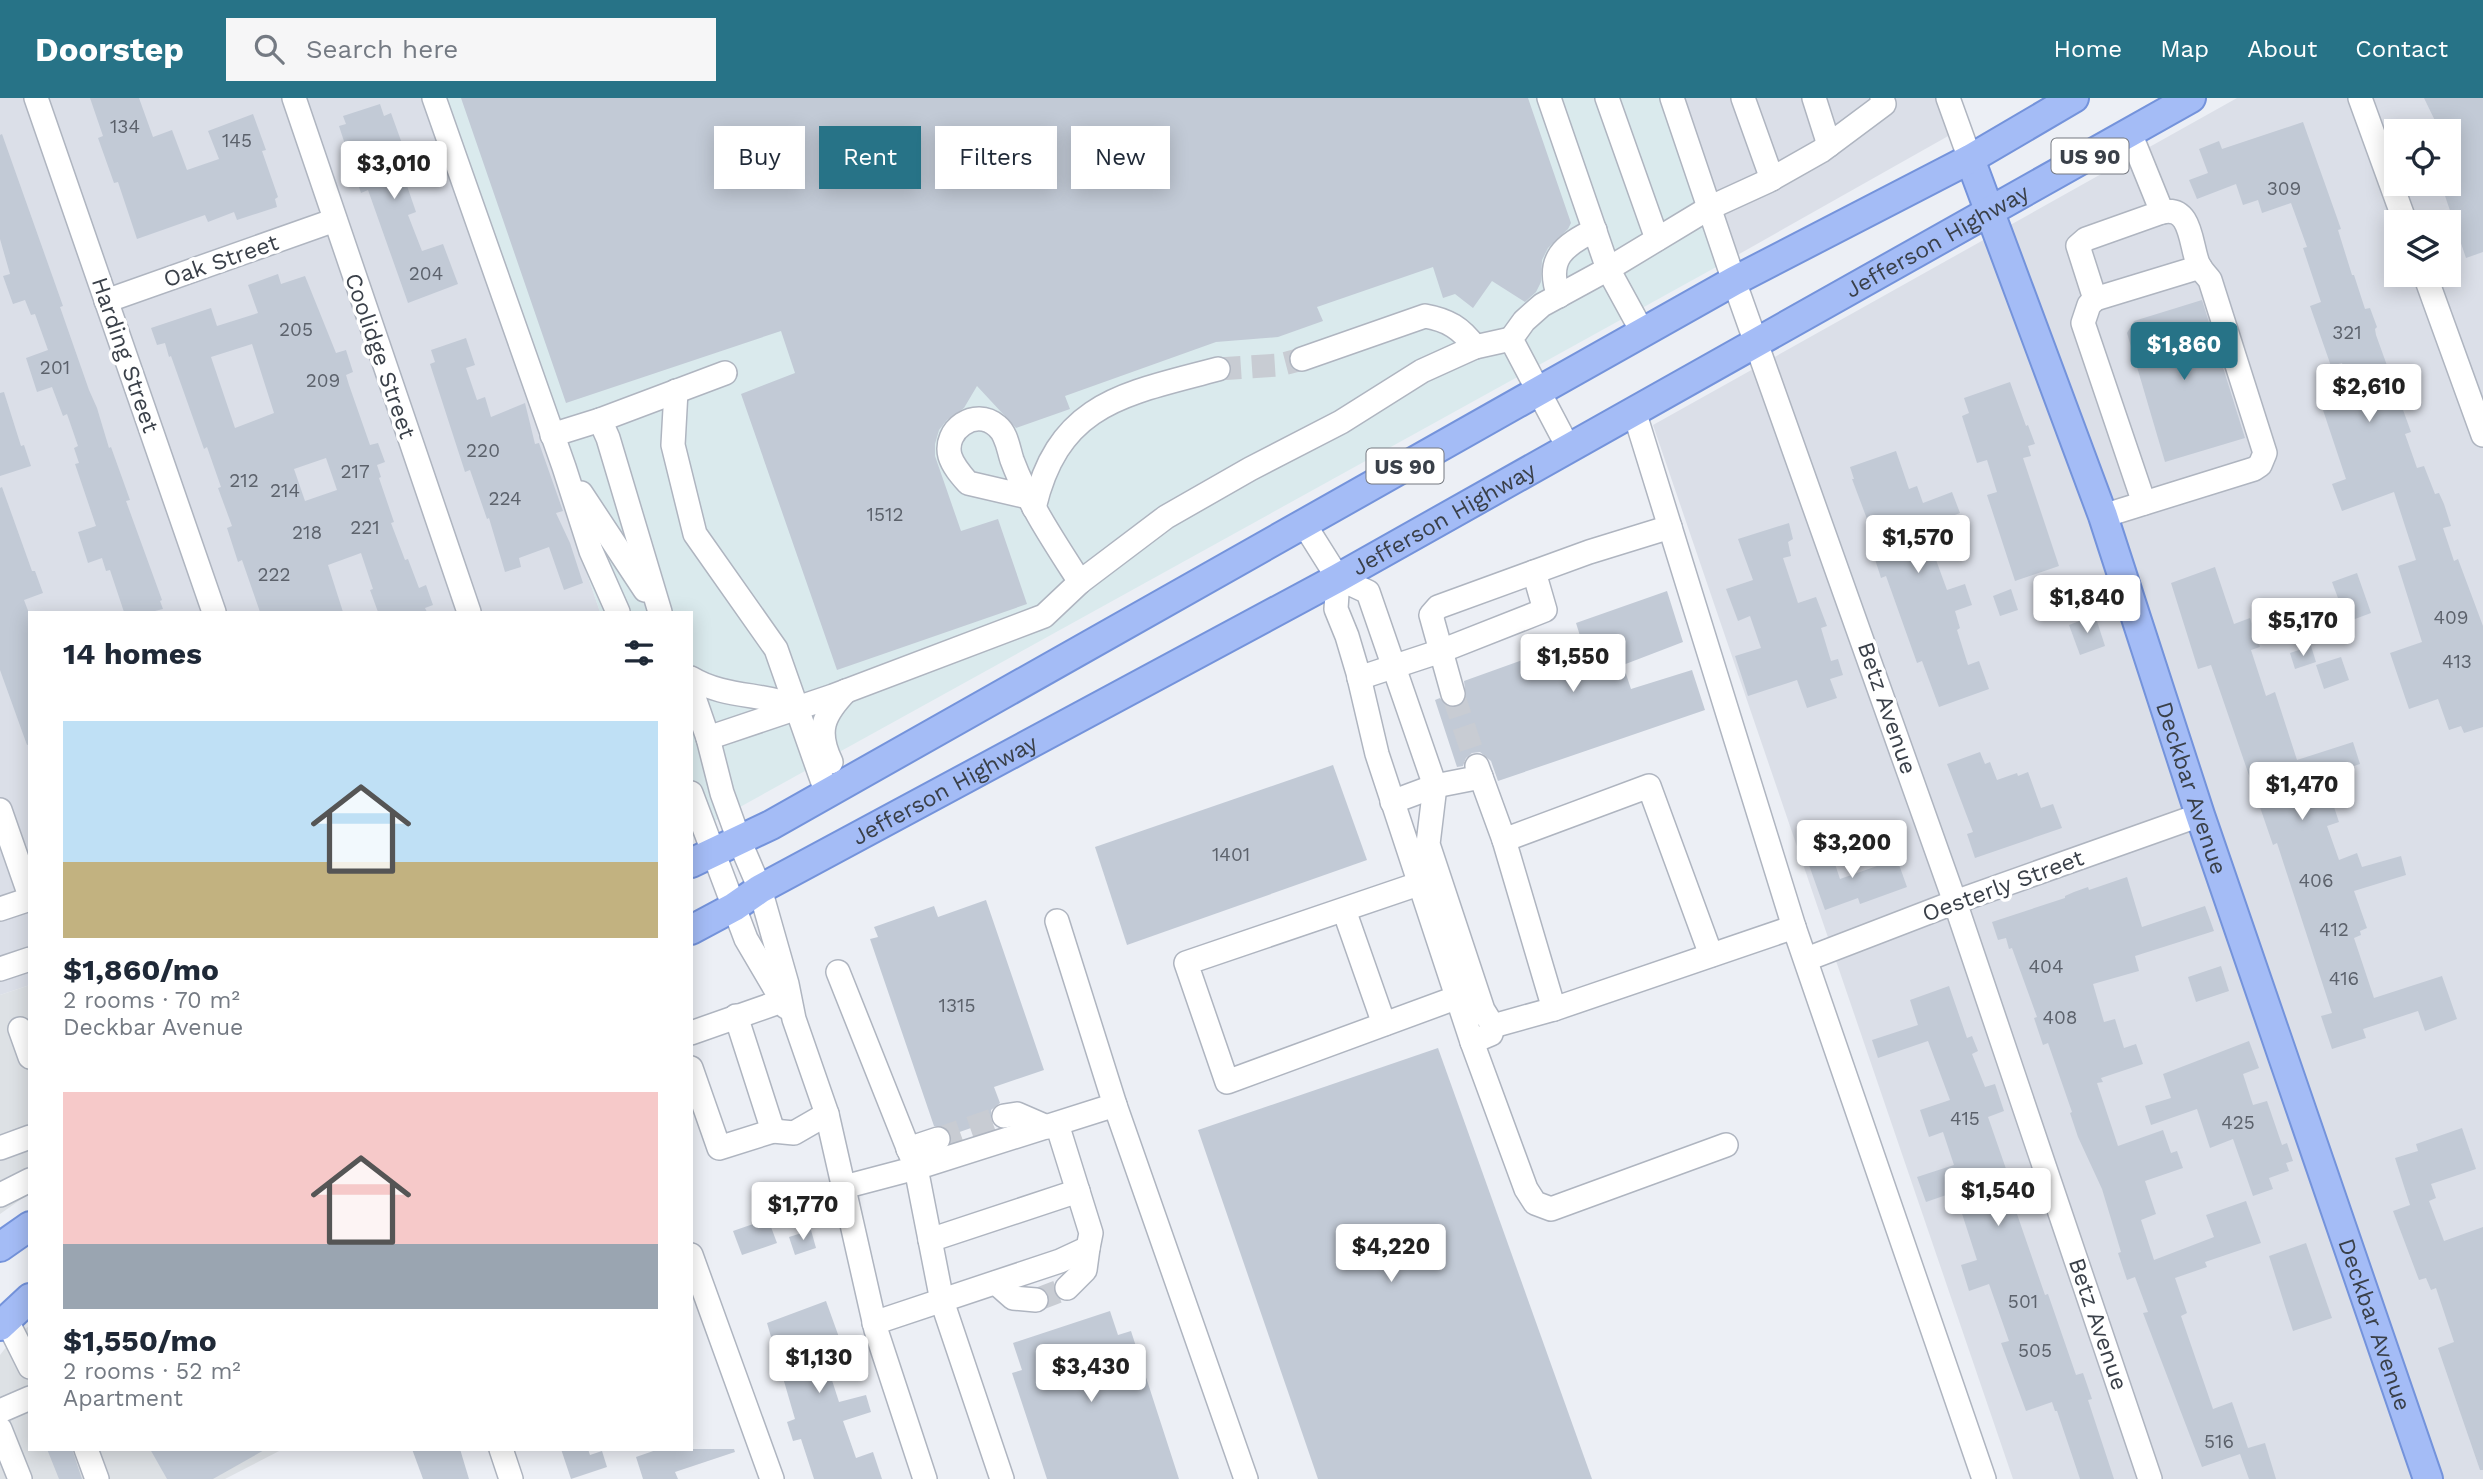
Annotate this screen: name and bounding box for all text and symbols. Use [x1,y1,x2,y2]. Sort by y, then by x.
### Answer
search box [226,18,716,81]
text: Doorstep [35,30,184,69]
icon: search [250,30,288,68]
text: Search here [306,34,458,64]
text: Home [2054,35,2122,63]
text: Map [2160,35,2209,63]
text: About [2247,35,2317,63]
text: Contact [2355,35,2448,63]
house number: 134 [110,115,140,138]
map controls [2384,119,2461,287]
button: locate [2384,119,2461,196]
chip: Buy [714,126,805,189]
chip: Rent [819,126,921,189]
chip: Filters [935,126,1057,189]
chip: New [1071,126,1170,189]
house number: 145 [222,129,252,152]
road number: US 90 [2052,139,2128,174]
pin: $3,010 [337,141,451,201]
text: $3,010 [357,150,431,177]
house number: 309 [2267,177,2301,200]
street label: Jefferson Highway [1840,178,2034,303]
button: layers [2384,210,2461,287]
street label: Oak Street [160,229,282,293]
house number: 204 [409,262,443,285]
street label: Coolidge Street [339,270,421,443]
street label: Harding Street [86,274,164,437]
house number: 205 [279,318,313,341]
house number: 321 [2332,321,2362,344]
pin: $1,860 [2127,322,2241,382]
text: $1,860 [2147,331,2221,358]
house number: 201 [40,356,70,379]
pin: $2,610 [2312,364,2426,424]
house number: 209 [306,369,340,392]
text: $2,610 [2332,373,2406,400]
house number: 220 [466,439,500,462]
road number: US 90 [1366,448,1444,484]
street label: Jefferson Highway [1347,456,1540,581]
house number: 217 [340,460,370,483]
house number: 212 [229,469,259,492]
house number: 214 [270,479,300,502]
house number: 224 [488,487,522,510]
house number: 1512 [867,503,903,526]
house number: 221 [350,516,380,539]
pin: $1,570 [1861,516,1975,575]
house number: 218 [292,521,322,544]
text: $1,570 [1882,524,1954,551]
house number: 222 [257,563,291,586]
pin: $1,840 [2030,575,2144,635]
text: $1,840 [2049,584,2125,611]
pin: $5,170 [2246,598,2360,658]
house number: 409 [2433,606,2469,629]
text: $5,170 [2268,607,2338,634]
icon: filters [620,634,658,672]
pin: $1,550 [1516,634,1630,694]
text: 14 homes [63,636,202,671]
street label: Betz Avenue [1852,638,1922,778]
text: $1,550 [1537,643,1609,670]
house number: 413 [2442,650,2472,673]
street label: Deckbar Avenue [2151,698,2233,878]
street label: Jefferson Highway [847,729,1042,850]
pin: $1,470 [2245,762,2359,822]
icon: home [298,766,424,892]
text: $1,470 [2265,771,2339,798]
pin: $3,200 [1795,820,1909,880]
text: $3,200 [1813,829,1891,856]
house number: 1401 [1212,843,1250,866]
street label: Oesterly Street [1919,844,2088,928]
house number: 406 [2299,869,2333,892]
house number: 412 [2319,918,2349,941]
text: $1,860/mo [63,952,219,987]
house number: 404 [2028,955,2064,978]
house number: 416 [2329,967,2359,990]
text: 2 rooms · 70 m² [63,987,240,1014]
house number: 1315 [939,994,975,1017]
house number: 408 [2042,1006,2078,1029]
text: Deckbar Avenue [63,1014,243,1041]
house number: 415 [1950,1107,1980,1130]
house number: 425 [2221,1111,2255,1134]
icon: home [298,1137,424,1263]
pin: $1,540 [1941,1168,2055,1228]
text: $1,540 [1961,1177,2035,1204]
pin: $1,770 [746,1182,860,1242]
text: $1,770 [768,1191,838,1218]
pin: $4,220 [1334,1224,1448,1284]
text: $4,220 [1352,1233,1430,1260]
street label: Deckbar Avenue [2333,1235,2417,1414]
street label: Betz Avenue [2063,1254,2133,1394]
house number: 501 [2008,1290,2038,1313]
text: $1,550/mo [63,1323,217,1358]
pin: $1,130 [762,1336,876,1395]
house number: 505 [2018,1339,2052,1362]
text: $1,130 [785,1344,853,1371]
pin: $3,430 [1034,1344,1148,1404]
text: $3,430 [1052,1353,1130,1380]
text: 2 rooms · 52 m² [63,1358,241,1385]
text: Apartment [63,1385,183,1412]
house number: 516 [2204,1430,2234,1453]

